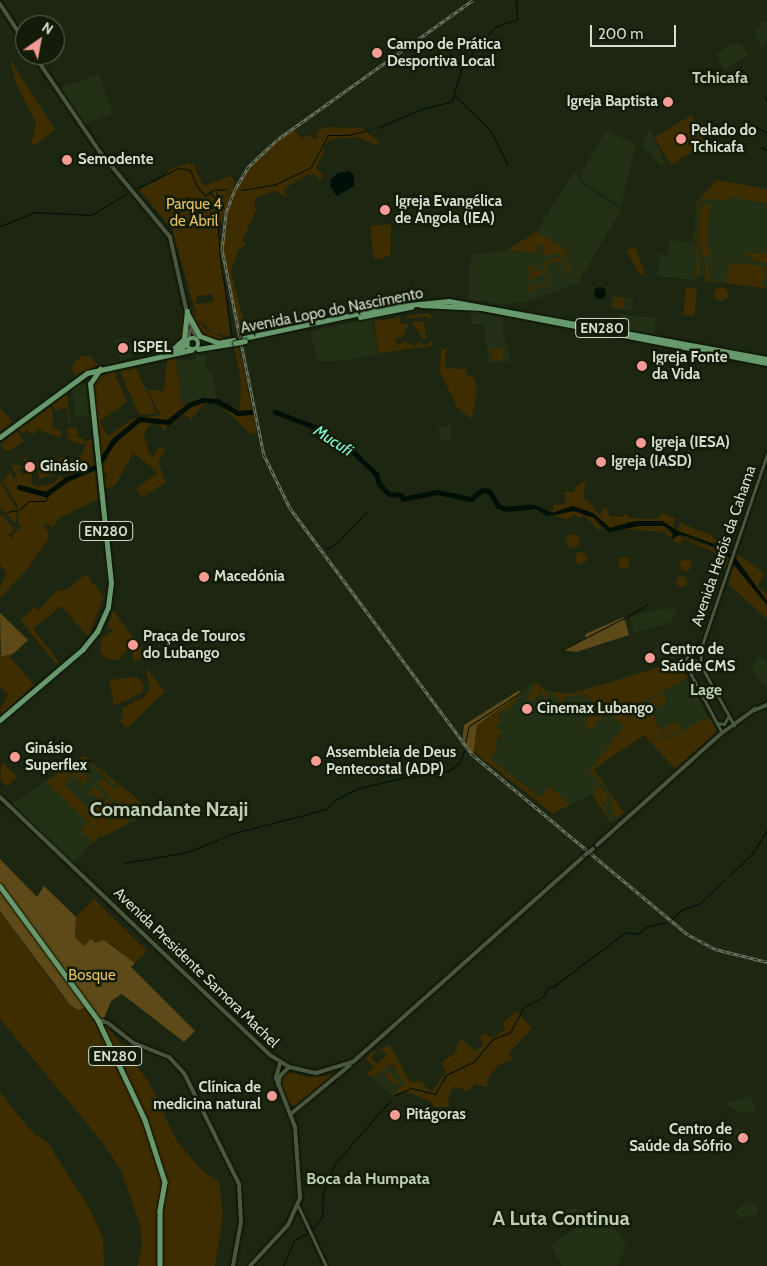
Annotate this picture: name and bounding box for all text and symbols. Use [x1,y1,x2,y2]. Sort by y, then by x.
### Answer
north arrow [15,15,65,65]
scale bar [592,15,678,47]
text: N [39,18,57,39]
text: 200 m [598,25,643,43]
place label: Campo de Prática Desportiva Local [387,35,501,70]
marker: Campo de Prática Desportiva Local [371,47,383,59]
district label: Tchicafa [692,68,748,88]
place label: Igreja Baptista [566,93,658,111]
marker: Igreja Baptista [662,96,674,108]
place label: Pelado do Tchicafa [691,121,757,156]
marker: Pelado do Tchicafa [675,133,687,145]
place label: Semodente [78,151,153,169]
marker: Semodente [60,153,74,167]
place label: Igreja Evangélica de Angola (IEA) [395,192,502,227]
park label: Parque 4 de Abril [166,195,222,230]
marker: Igreja Evangélica de Angola (IEA) [379,204,391,216]
street label: Avenida Lopo do Nascimento [239,284,425,338]
road number: EN280 [574,316,630,339]
place label: ISPEL [133,339,171,357]
marker: ISPEL [117,342,129,354]
place label: Igreja Fonte da Vida [652,348,727,383]
marker: Igreja Fonte da Vida [636,360,648,372]
water label: Mucufi [310,421,356,461]
place label: Igreja (IESA) [651,434,730,452]
marker: Igreja (IESA) [635,437,647,449]
place label: Igreja (IASD) [611,453,692,471]
marker: Igreja (IASD) [595,456,607,468]
place label: Ginásio [40,458,88,476]
marker: Ginásio [24,461,36,473]
street label: Avenida Heróis da Cahama [688,463,760,629]
road number: EN280 [78,520,134,542]
place label: Macedónia [214,568,285,586]
marker: Macedónia [198,571,210,583]
place label: Praça de Touros do Lubango [143,627,245,662]
marker: Praça de Touros do Lubango [127,639,139,651]
place label: Centro de Saúde CMS [661,640,735,675]
marker: Centro de Saúde CMS [643,651,657,665]
district label: Lage [690,680,722,700]
place label: Cinemax Lubango [537,700,653,718]
marker: Cinemax Lubango [521,703,533,715]
place label: Ginásio Superflex [25,739,87,774]
place label: Assembleia de Deus Pentecostal (ADP) [326,743,456,778]
marker: Ginásio Superflex [9,751,21,763]
marker: Assembleia de Deus Pentecostal (ADP) [310,755,322,767]
district label: Comandante Nzaji [90,797,248,821]
street label: Avenida Presidente Samora Machel [110,884,282,1052]
park label: Bosque [68,967,116,985]
road number: EN280 [88,1044,142,1068]
place label: Clínica de medicina natural [153,1078,261,1113]
marker: Clínica de medicina natural [265,1089,279,1103]
place label: Pitágoras [406,1106,466,1124]
marker: Pitágoras [388,1108,402,1122]
place label: Centro de Saúde da Sófrio [629,1120,732,1155]
marker: Centro de Saúde da Sófrio [736,1131,750,1145]
district label: Boca da Humpata [306,1169,430,1189]
district label: A Luta Continua [492,1206,630,1230]

